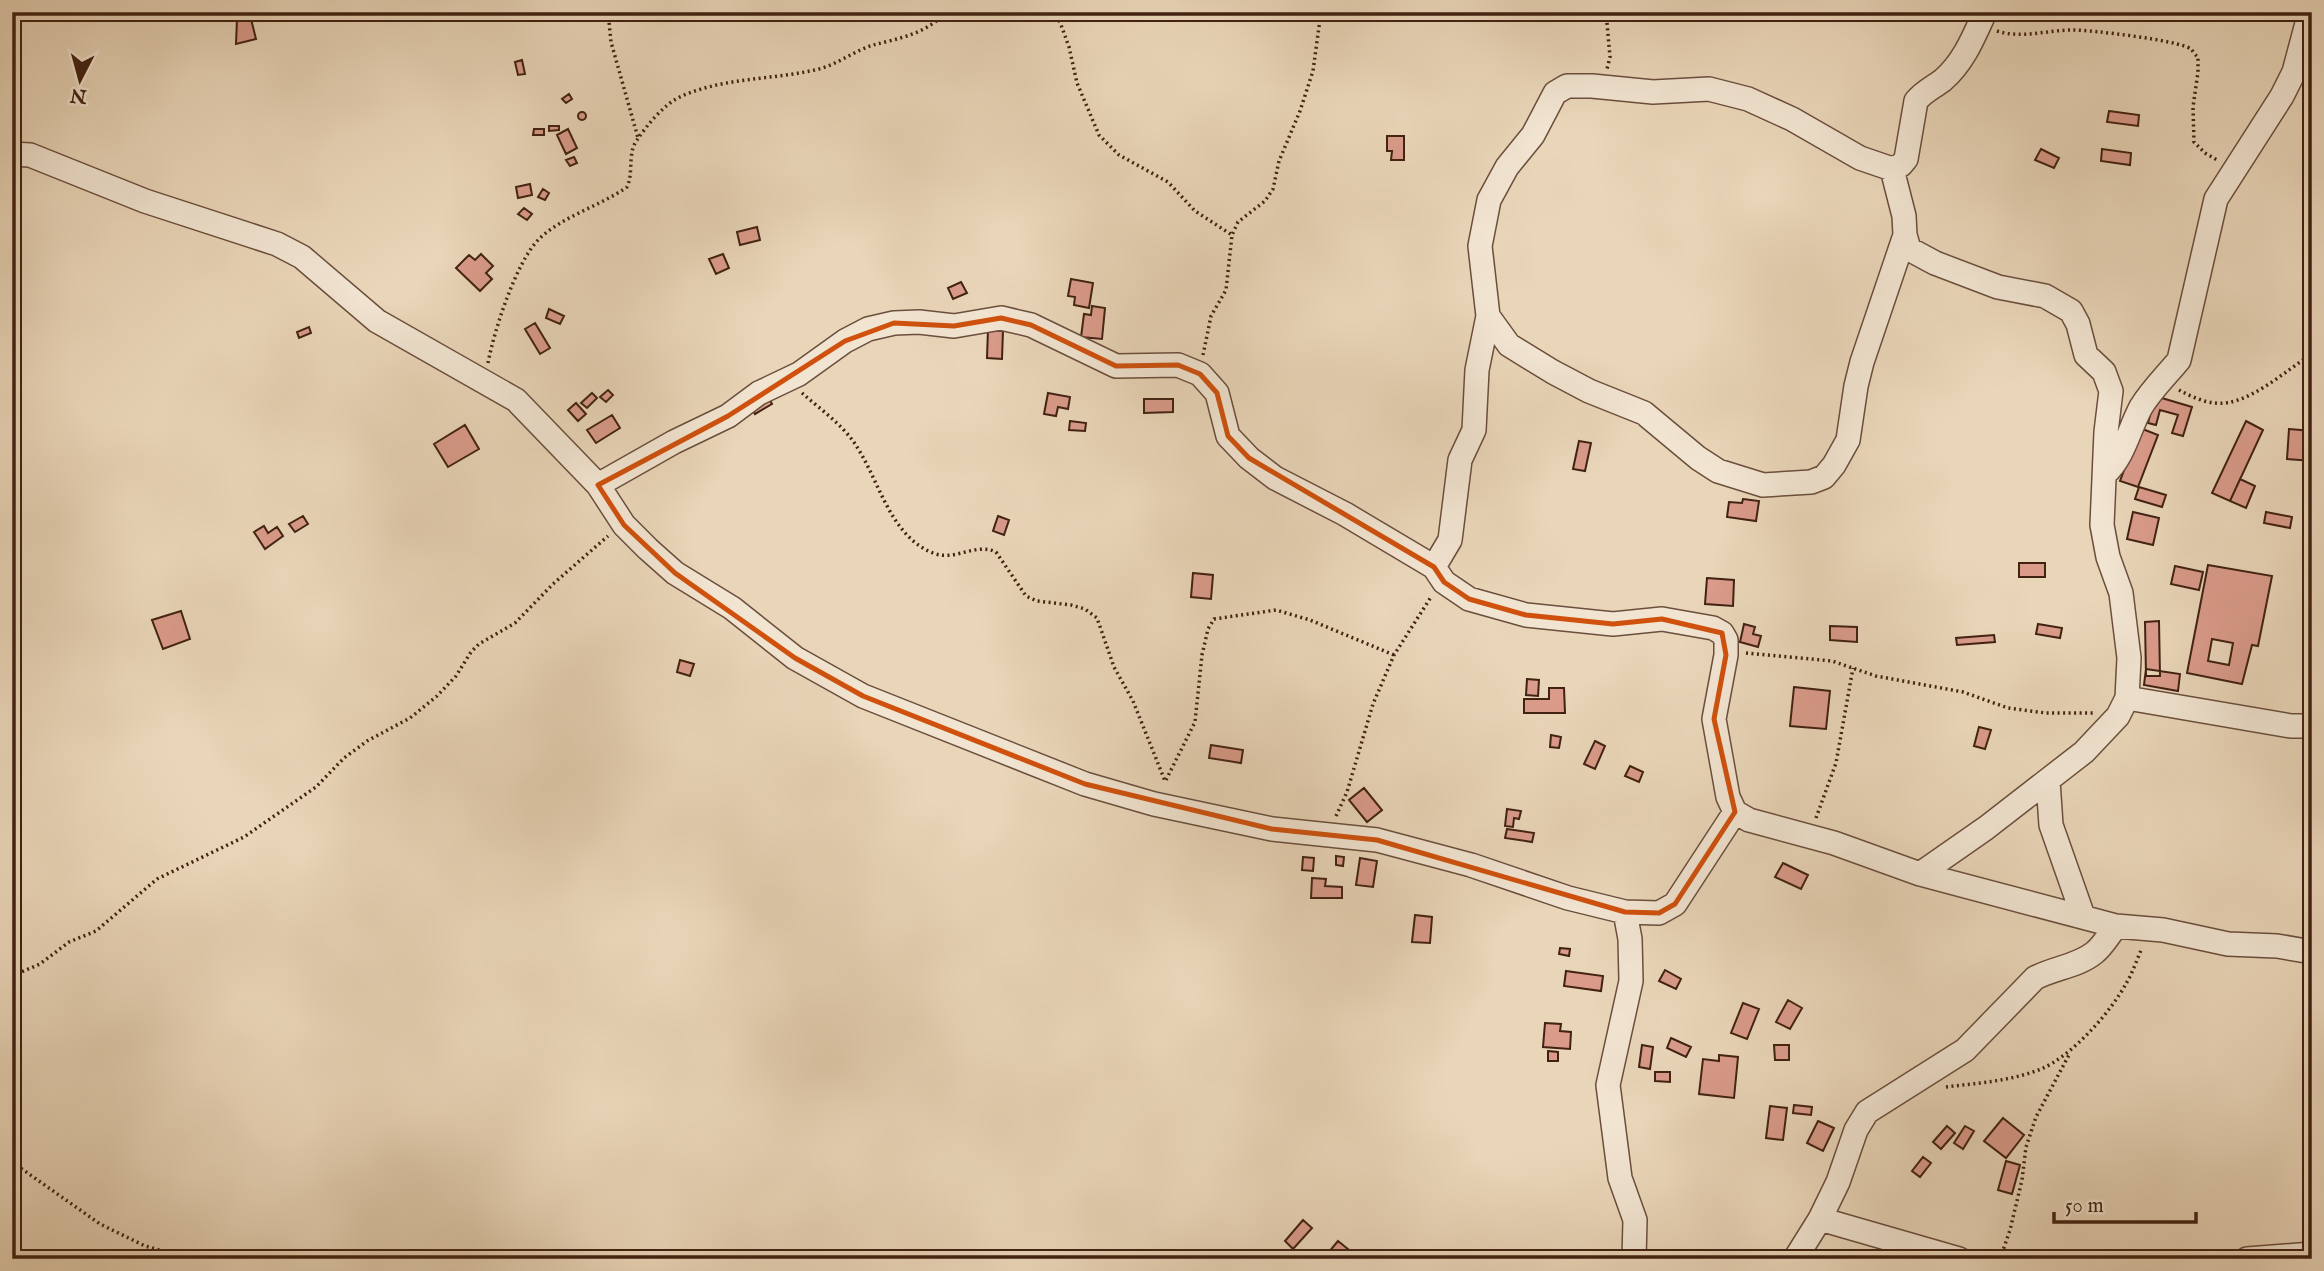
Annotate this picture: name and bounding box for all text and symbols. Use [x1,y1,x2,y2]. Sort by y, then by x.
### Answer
north arrow [46,46,116,116]
text: N [68,82,89,108]
scale bar [2054,1180,2196,1224]
text: 50 m [2065,1193,2104,1220]

